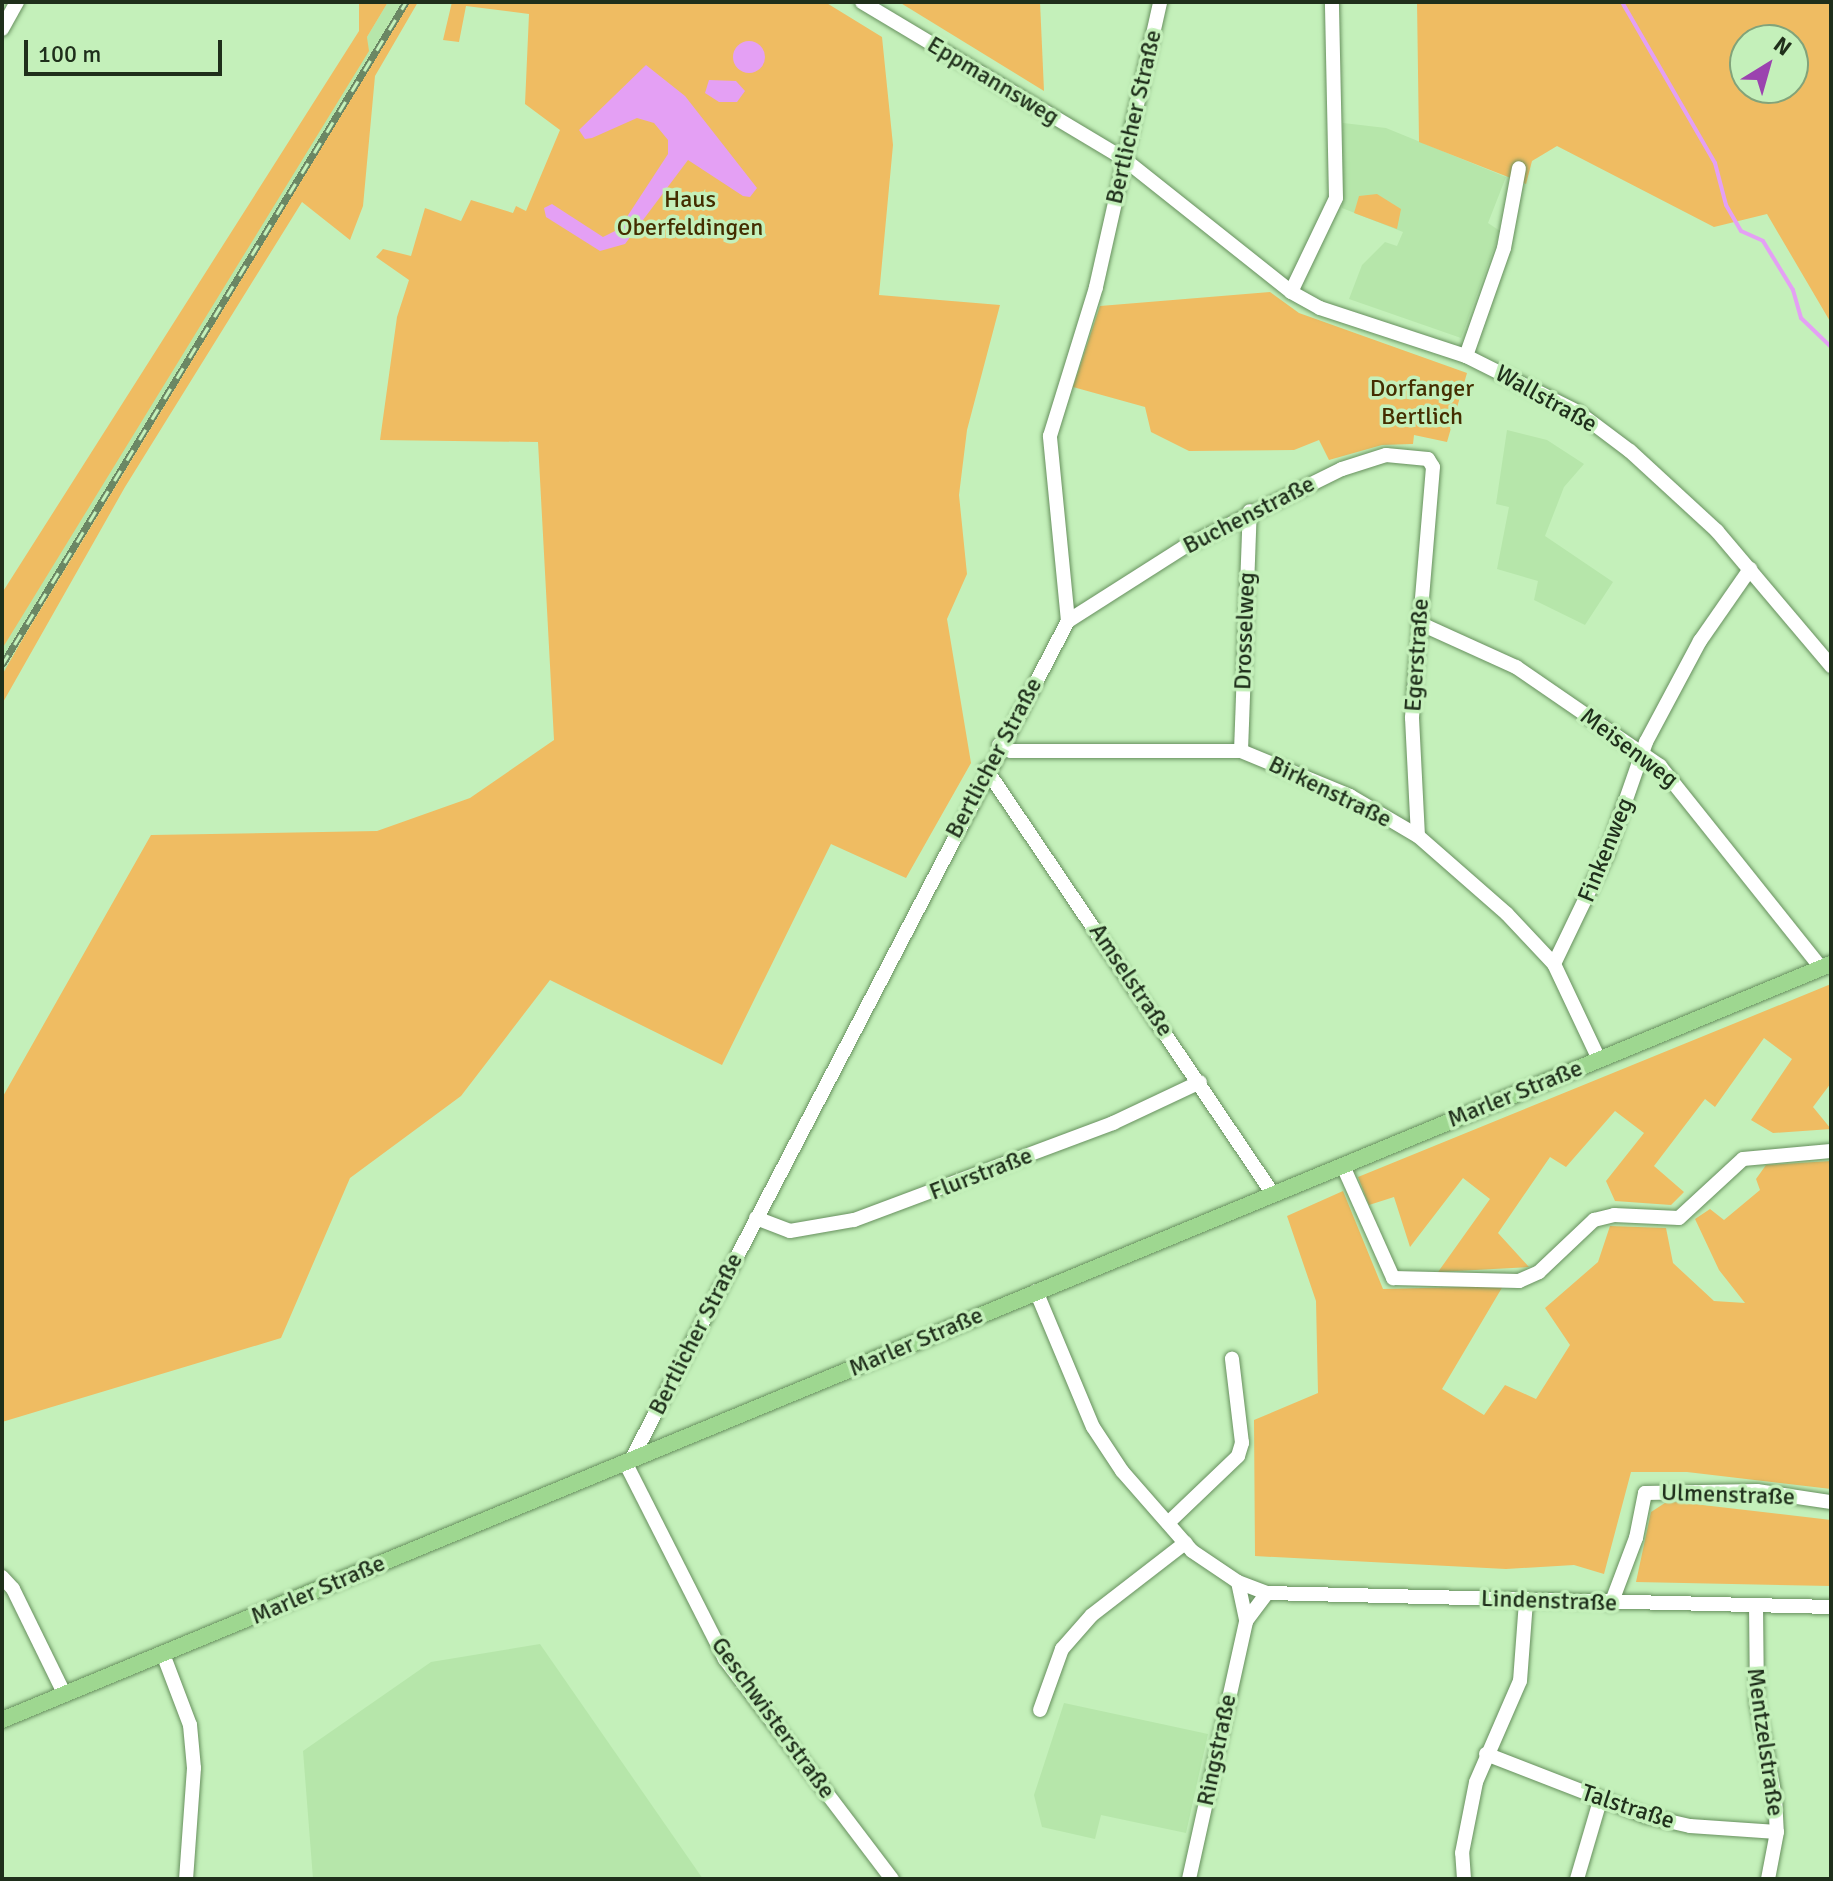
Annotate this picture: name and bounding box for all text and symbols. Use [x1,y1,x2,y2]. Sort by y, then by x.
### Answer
scale bar [28,24,226,74]
north arrow [1729,24,1809,104]
street label: Bertlicher Straße [1100,27,1168,207]
street label: Eppmannsweg [922,30,1064,132]
text: N [1768,31,1797,61]
text: 100 m [38,39,101,69]
park label: Haus Oberfeldingen [617,186,763,242]
street label: Wallstraße [1490,359,1602,439]
park label: Dorfanger Bertlich [1370,375,1474,431]
street label: Buchenstraße [1178,470,1320,560]
street label: Drosselweg [1229,572,1261,690]
street label: Egerstraße [1399,597,1435,713]
street label: Bertlicher Straße [940,673,1048,843]
street label: Meisenweg [1574,702,1684,794]
street label: Birkenstraße [1264,750,1396,834]
street label: Finkenweg [1572,794,1640,906]
street label: Amselstraße [1083,918,1179,1042]
street label: Marler Straße [1443,1054,1587,1134]
street label: Flurstraße [925,1141,1037,1207]
street label: Bertlicher Straße [643,1248,749,1420]
street label: Marler Straße [845,1301,987,1383]
street label: Ulmenstraße [1660,1478,1796,1512]
street label: Marler Straße [247,1549,389,1631]
street label: Lindenstraße [1480,1584,1618,1618]
street label: Geschwisterstraße [705,1632,841,1804]
street label: Mentzelstraße [1740,1666,1790,1818]
street label: Ringstraße [1191,1692,1243,1808]
street label: Talstraße [1578,1778,1678,1836]

